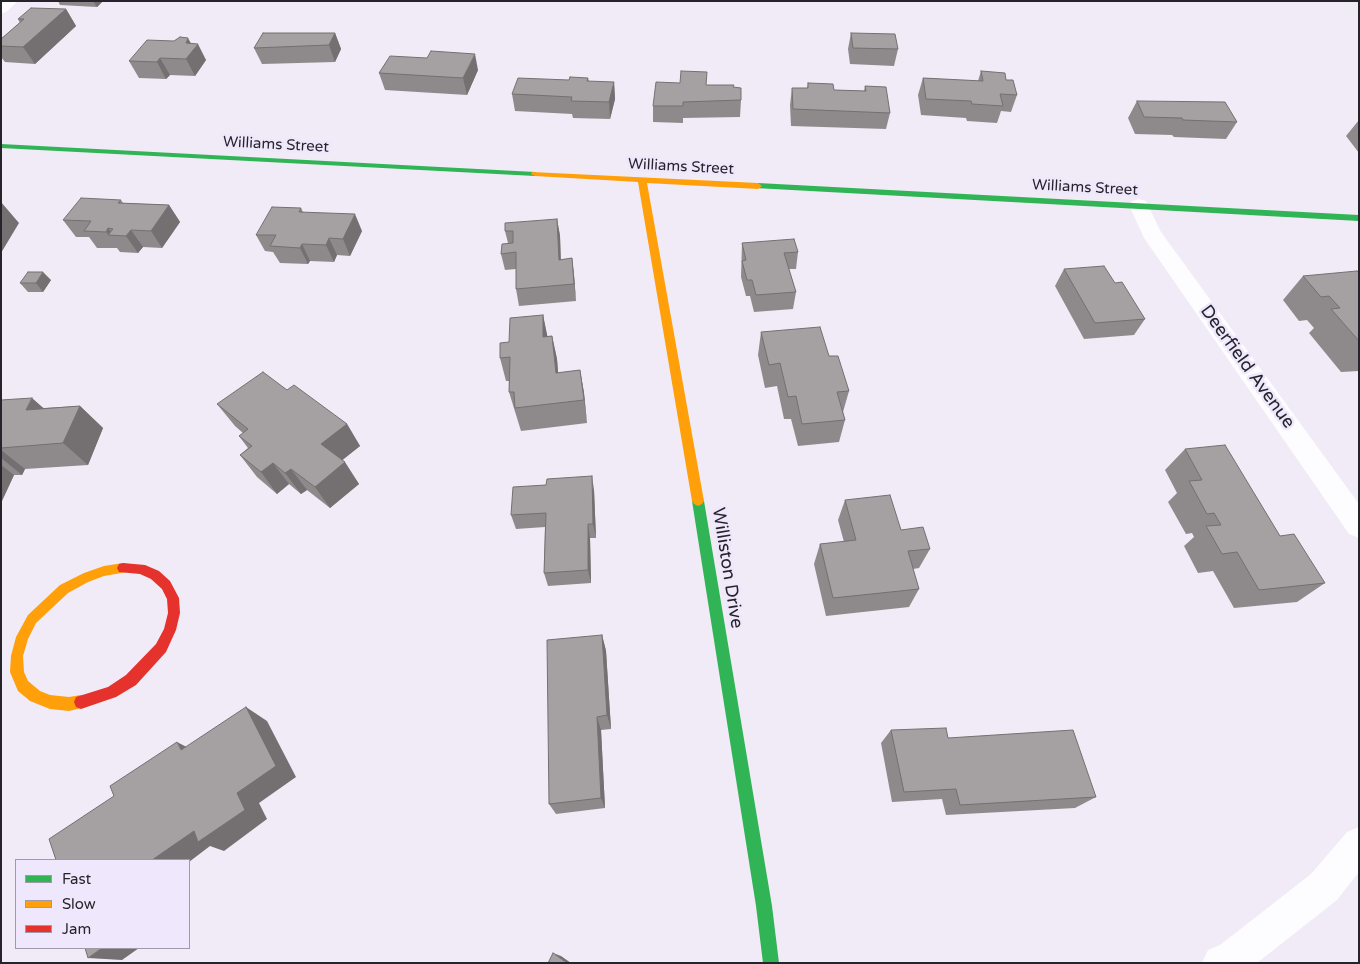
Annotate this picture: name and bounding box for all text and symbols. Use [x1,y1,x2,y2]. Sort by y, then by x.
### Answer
street label: Williams Street [223,133,329,157]
street label: Williams Street [628,155,734,179]
street label: Williams Street [1032,176,1138,200]
street label: Deerfield Avenue [1195,301,1299,433]
street label: Williston Drive [707,506,747,630]
legend [15,859,190,949]
text: Fast [62,870,91,888]
text: Slow [62,895,96,913]
text: Jam [62,920,91,938]

